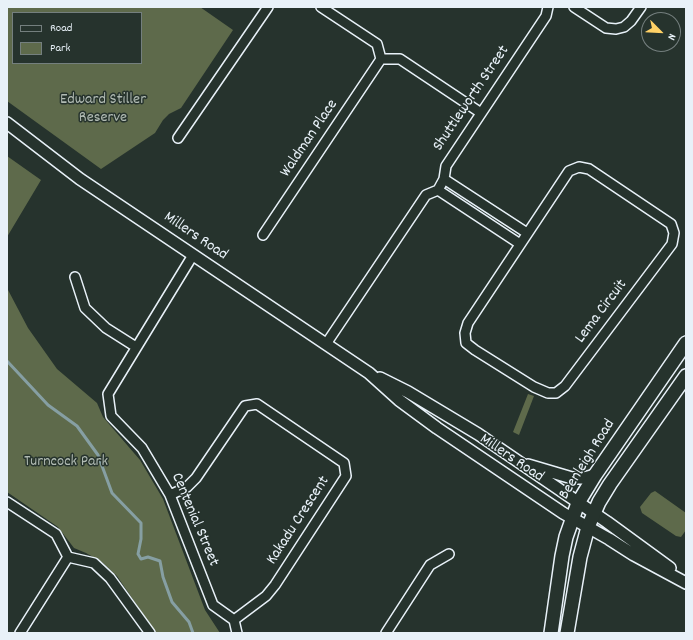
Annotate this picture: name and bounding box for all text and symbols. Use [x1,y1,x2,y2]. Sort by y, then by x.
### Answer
legend [12,12,142,64]
north arrow [641,12,681,52]
text: Road [50,20,72,37]
text: N [663,31,679,42]
text: Park [50,40,70,57]
street label: Shuttleworth Street [430,43,514,155]
park label: Edward Stiller Reserve [60,91,146,129]
street label: Waldman Place [277,96,343,182]
street label: Millers Road [159,209,231,265]
street label: Lema Circuit [572,276,632,348]
street label: Beenleigh Road [556,416,620,504]
street label: Millers Road [475,431,547,487]
park label: Turncock Park [24,453,108,473]
street label: Centenial Street [166,470,222,570]
street label: Kakadu Crescent [263,473,335,569]

